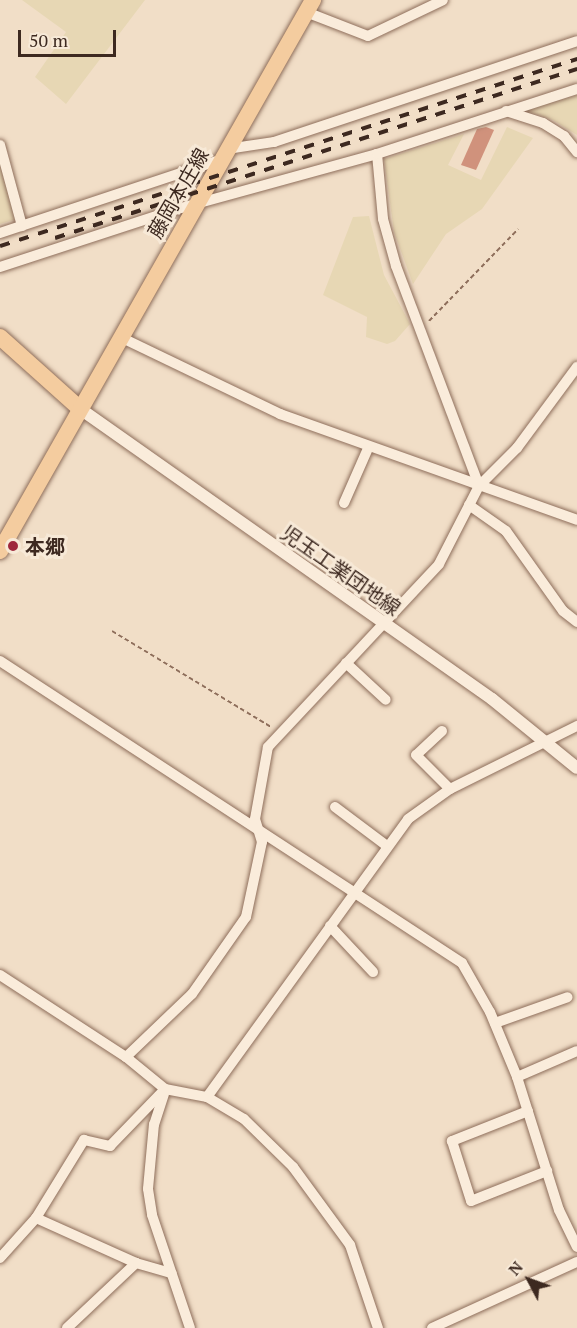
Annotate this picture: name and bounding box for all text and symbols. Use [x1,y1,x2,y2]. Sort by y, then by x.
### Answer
scale bar [21,18,118,56]
text: 50 m [29,28,68,52]
street label: 藤岡本庄線 [143,144,213,242]
street label: 児玉工業団地線 [277,520,405,620]
place label: 本郷 [25,534,65,558]
marker: 本郷 [6,539,20,553]
north arrow [499,1250,559,1310]
text: N [503,1256,528,1280]

